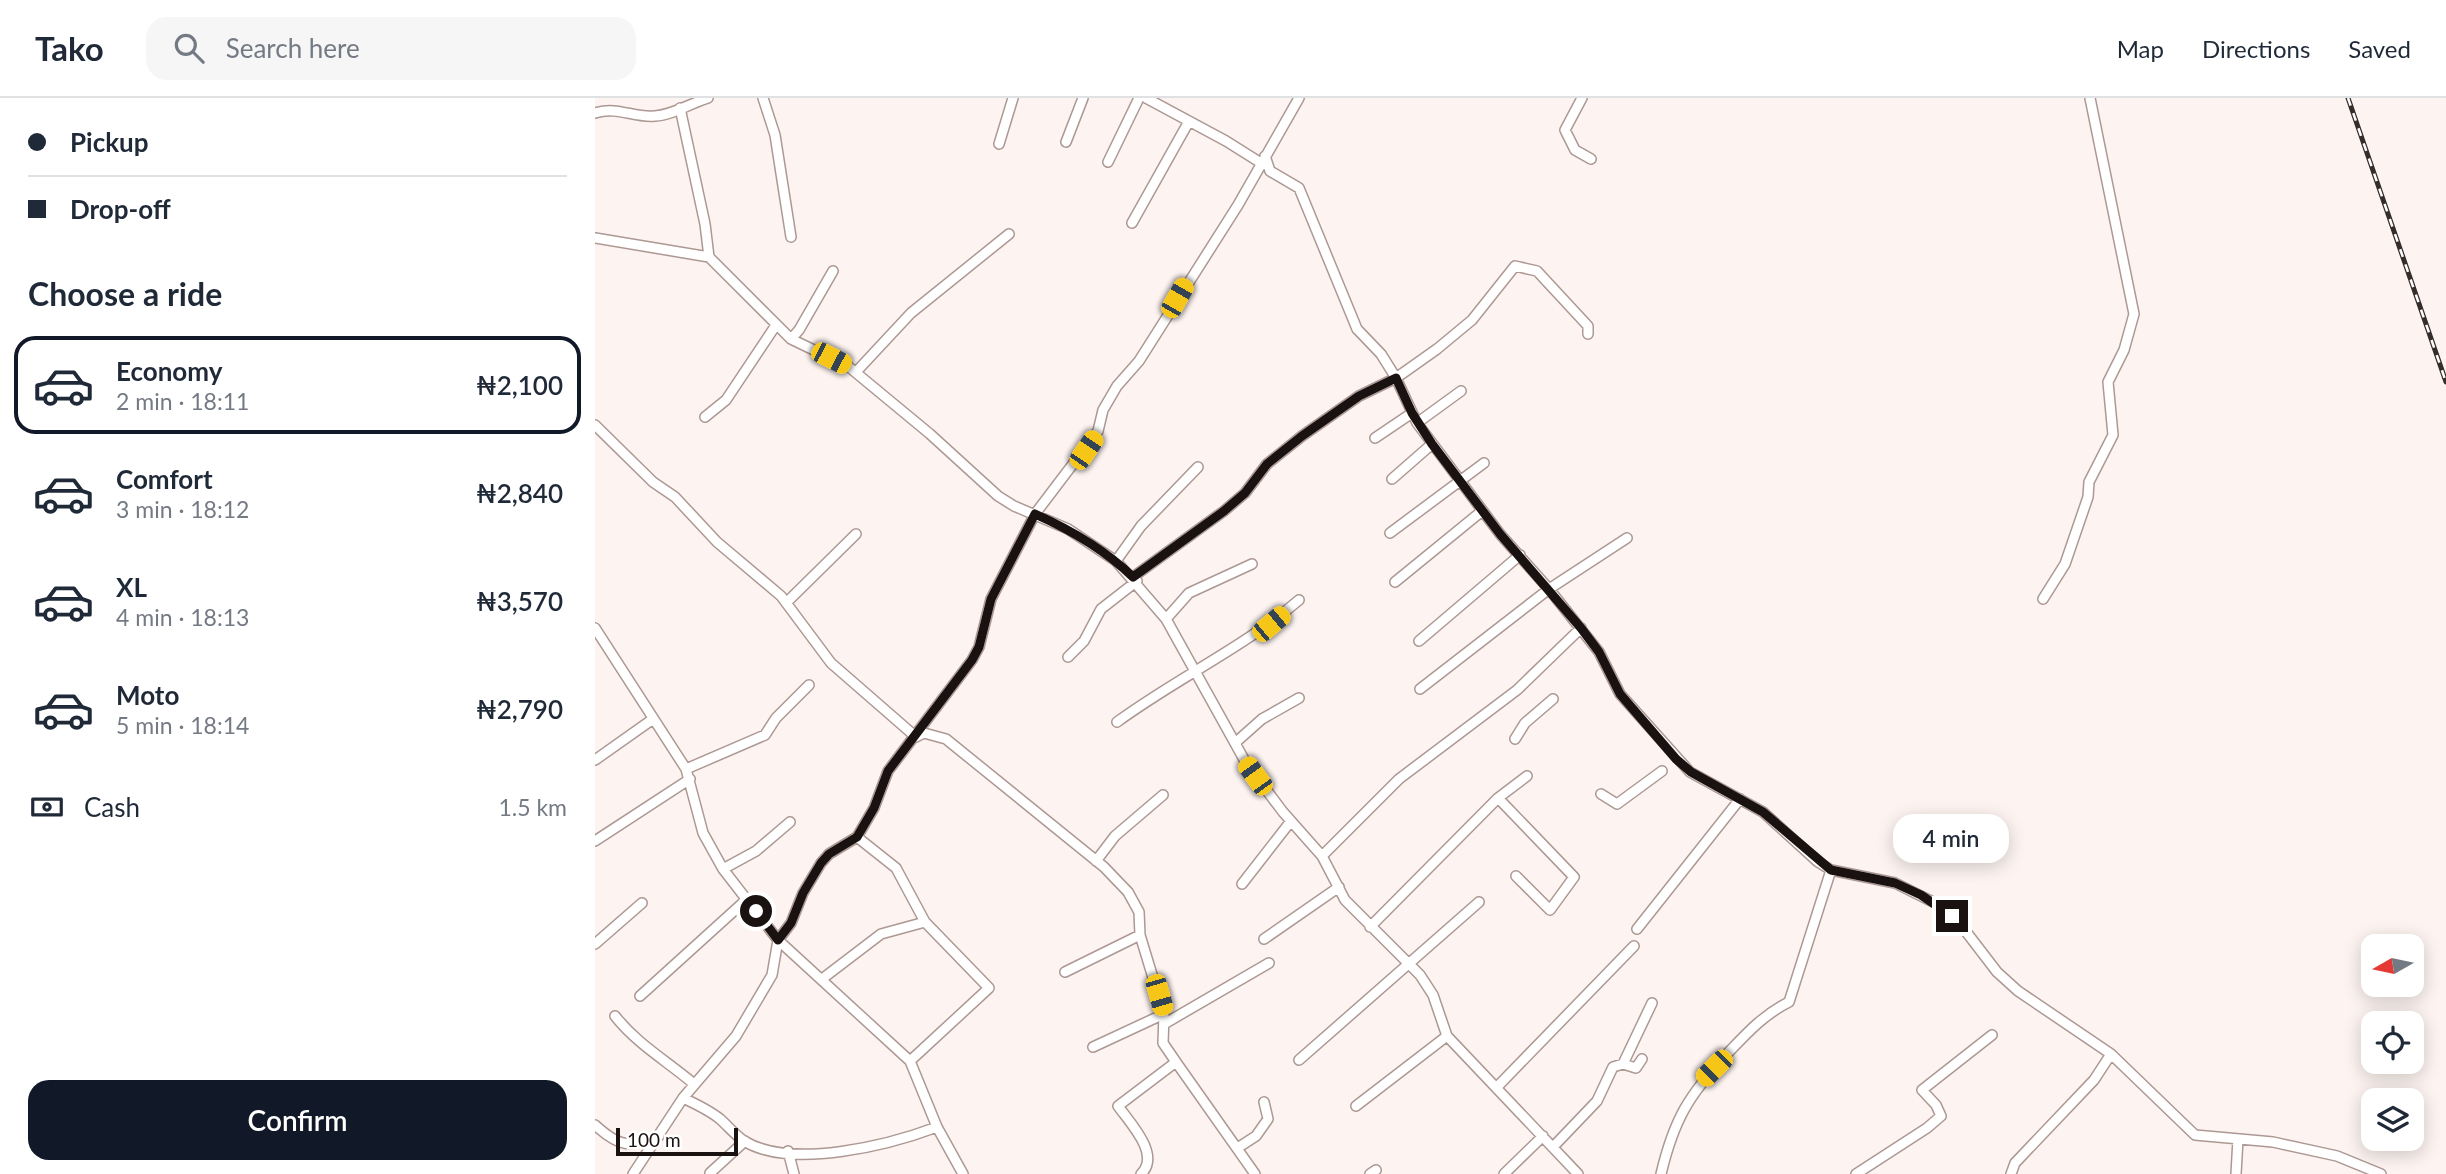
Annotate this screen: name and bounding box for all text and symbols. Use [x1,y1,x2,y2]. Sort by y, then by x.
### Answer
search box [146,17,636,80]
text: Tako [35,28,104,68]
icon: search [170,29,208,67]
text: Search here [226,32,360,64]
text: Map [2117,34,2164,63]
text: Directions [2202,34,2310,63]
text: Saved [2348,34,2411,63]
text: Pickup [70,126,149,158]
text: Drop-off [70,193,171,225]
text: Choose a ride [28,274,222,313]
car [1158,275,1197,321]
car [808,339,855,377]
icon: car [32,354,95,417]
text: Economy [116,355,222,387]
text: ₦2,100 [476,369,563,401]
text: 2 min · 18:11 [116,387,249,415]
car [1066,427,1107,473]
icon: car [32,462,95,525]
text: Comfort [116,463,213,495]
text: ₦2,840 [476,477,563,509]
text: 3 min · 18:12 [116,495,249,523]
icon: car [32,570,95,633]
text: XL [116,571,147,603]
text: ₦3,570 [476,585,563,617]
car [1249,602,1294,646]
text: 4 min · 18:13 [116,603,249,631]
icon: car [32,678,95,741]
text: Moto [116,679,179,711]
text: ₦2,790 [476,693,563,725]
text: 5 min · 18:14 [116,711,249,739]
car [1235,753,1276,799]
icon: cash [28,788,66,826]
text: Cash [84,791,140,823]
text: 1.5 km [498,793,567,821]
callout: 4 min [1894,814,2010,864]
text: 4 min [1923,824,1979,852]
route start [740,895,772,927]
route end [1936,900,1968,932]
north arrow [2361,934,2424,998]
map controls [2361,934,2424,1151]
car [1144,972,1175,1018]
button: locate [2361,1011,2424,1074]
car [1692,1046,1737,1090]
button: Confirm [28,1080,567,1160]
button: layers [2361,1088,2424,1151]
scale bar [616,1125,739,1157]
text: 100 m [627,1128,681,1151]

